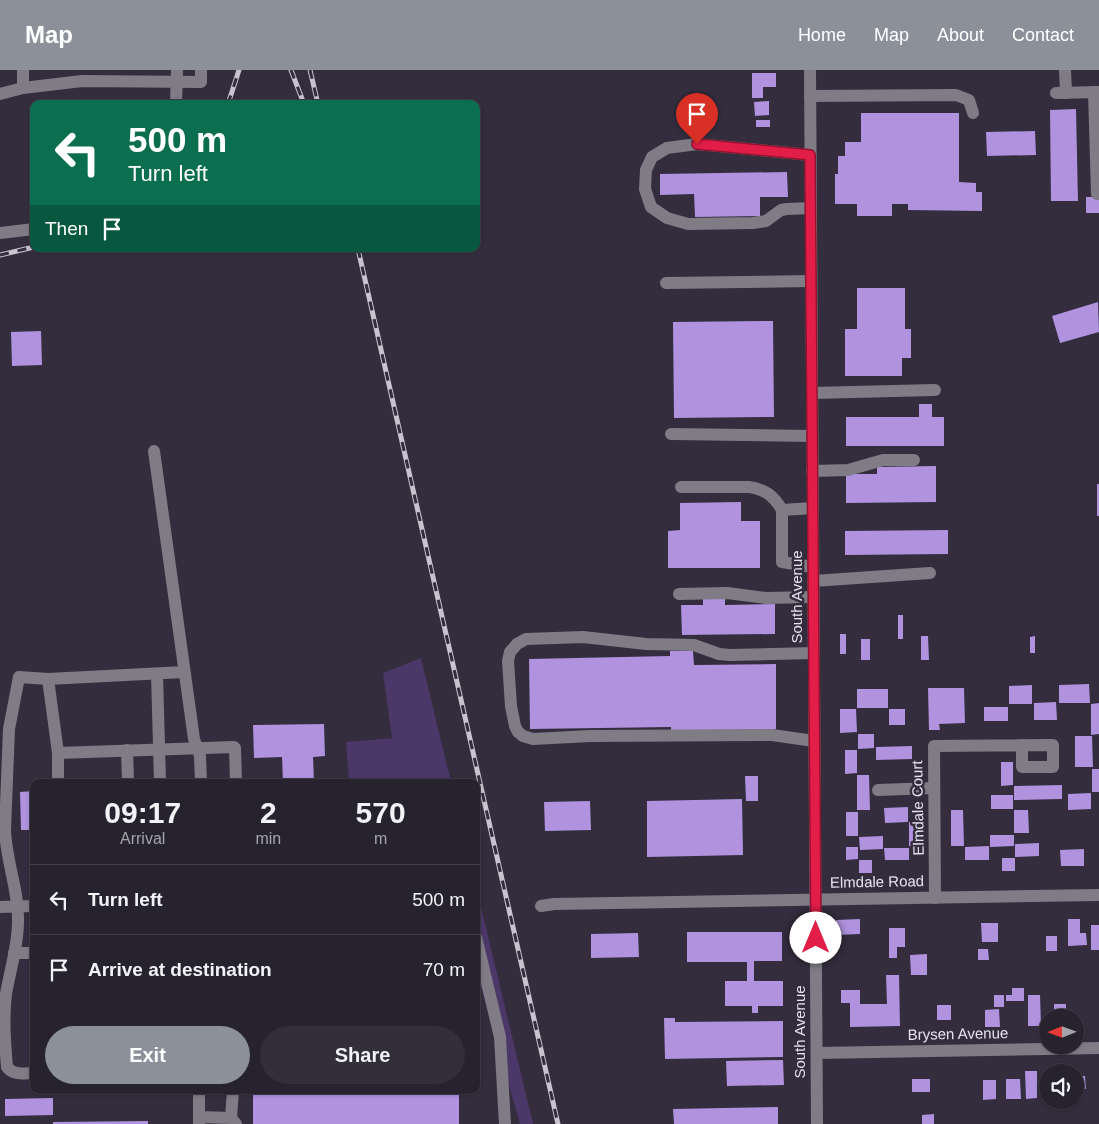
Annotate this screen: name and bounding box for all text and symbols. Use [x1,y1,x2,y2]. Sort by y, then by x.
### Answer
text: Map [25,21,73,48]
text: Home [798,25,846,45]
text: Map [874,25,909,45]
text: About [937,25,984,45]
text: Contact [1012,25,1074,45]
pin [676,93,718,144]
icon: arrive [683,100,711,128]
icon: left [45,120,110,185]
text: 500 m [128,120,227,159]
text: Turn left [128,161,208,186]
icon: arrive [98,215,126,243]
text: Then [45,218,88,239]
street label: South Avenue [788,550,805,644]
street label: Elmdale Court [908,760,927,856]
text: 09:17 [104,796,181,829]
text: 2 [260,796,277,829]
text: 570 [356,796,406,829]
text: Arrival [120,830,165,847]
text: min [255,830,281,847]
text: m [374,830,387,847]
street label: Elmdale Road [830,872,924,891]
icon: left [45,886,73,914]
text: Turn left [88,889,163,910]
text: 500 m [412,889,465,910]
position arrow [789,911,841,963]
icon: arrive [45,956,73,984]
text: Arrive at destination [88,959,272,980]
text: 70 m [423,959,465,980]
street label: South Avenue [791,985,808,1079]
north arrow [1039,1009,1084,1054]
map controls [1039,1009,1084,1109]
street label: Brysen Avenue [908,1024,1008,1043]
button: Exit [45,1026,250,1084]
button: Share [260,1026,465,1084]
button: sound [1039,1064,1084,1109]

